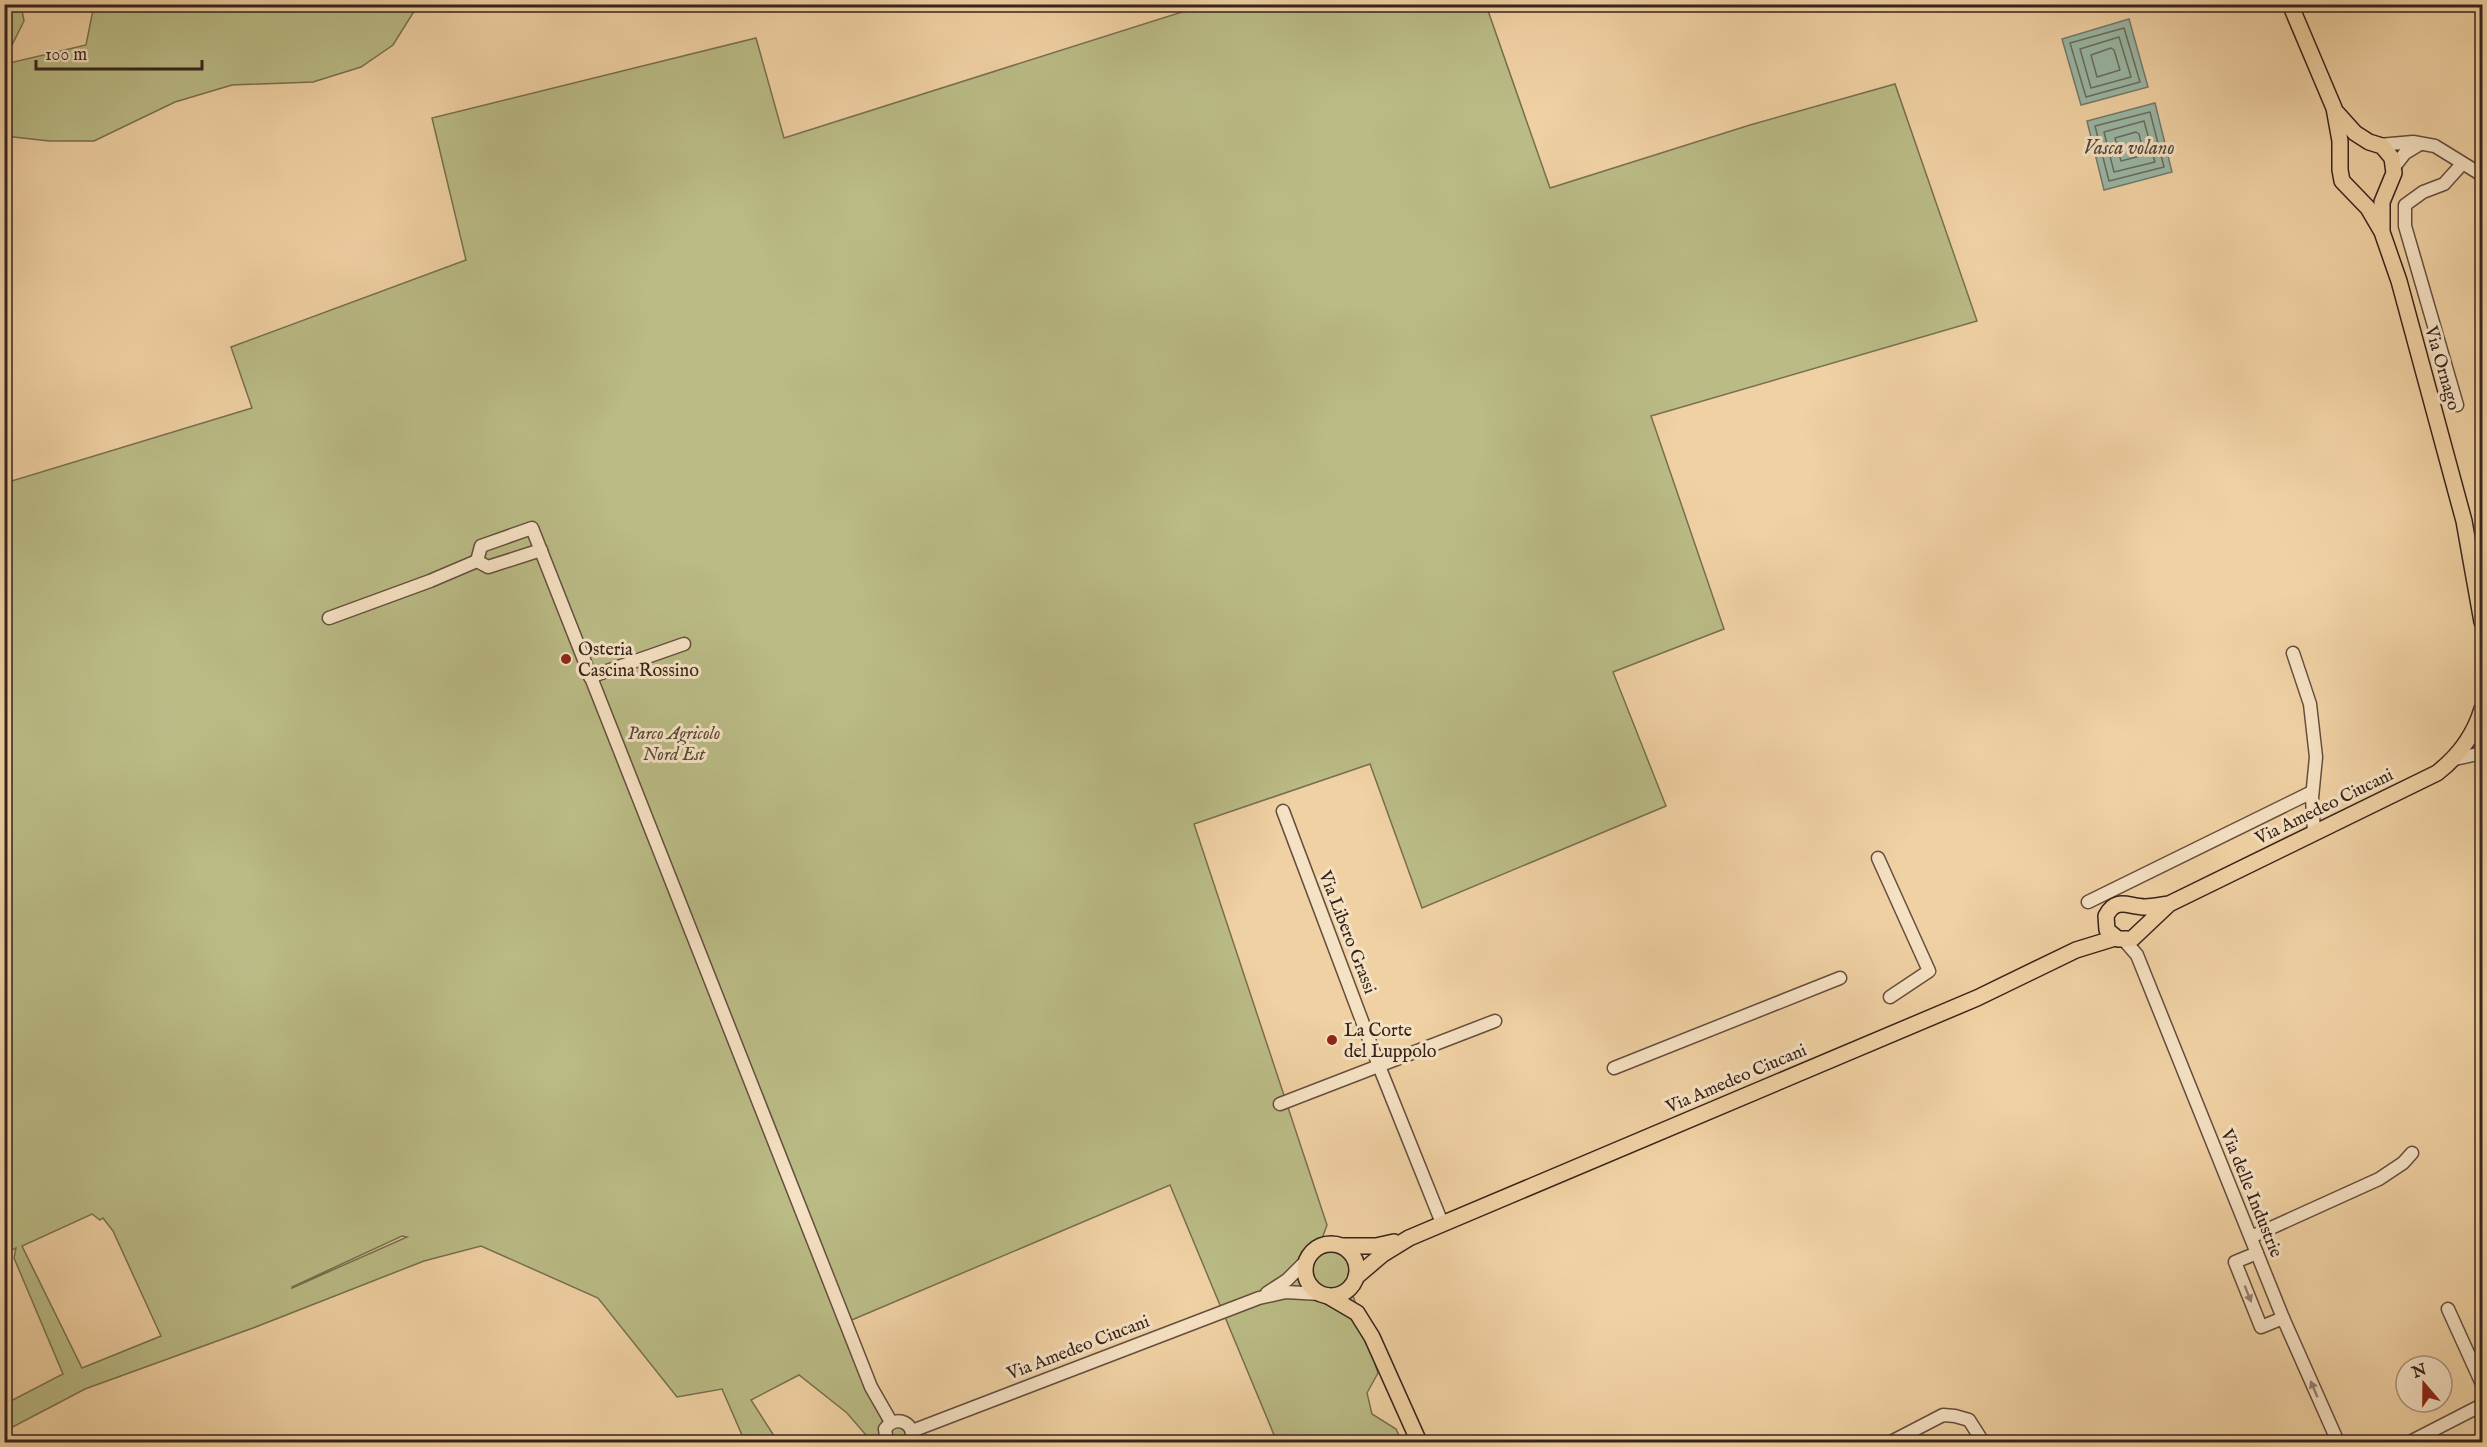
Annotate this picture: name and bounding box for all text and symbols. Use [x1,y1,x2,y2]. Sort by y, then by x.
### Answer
scale bar [36,33,202,71]
text: 100 m [45,44,87,67]
water label: Vasca volano [2083,136,2175,161]
street label: Via Ornago [2418,323,2465,413]
place label: Osteria Cascina Rossino [578,639,699,683]
marker: Osteria Cascina Rossino [559,652,573,666]
park label: Parco Agricolo Nord Est [628,723,720,767]
street label: Via Amedeo Ciucani [2251,764,2398,851]
street label: Via Libero Grassi [1312,867,1381,998]
place label: La Corte del Luppolo [1344,1020,1437,1064]
marker: La Corte del Luppolo [1325,1033,1339,1047]
street label: Via Amedeo Ciucani [1662,1039,1811,1120]
street label: Via delle Industrie [2214,1125,2287,1261]
one-way arrow [2243,1286,2253,1304]
street label: Via Amedeo Ciucani [1003,1311,1153,1387]
north arrow [2394,1354,2454,1414]
text: N [2409,1360,2430,1384]
one-way arrow [2309,1380,2318,1398]

